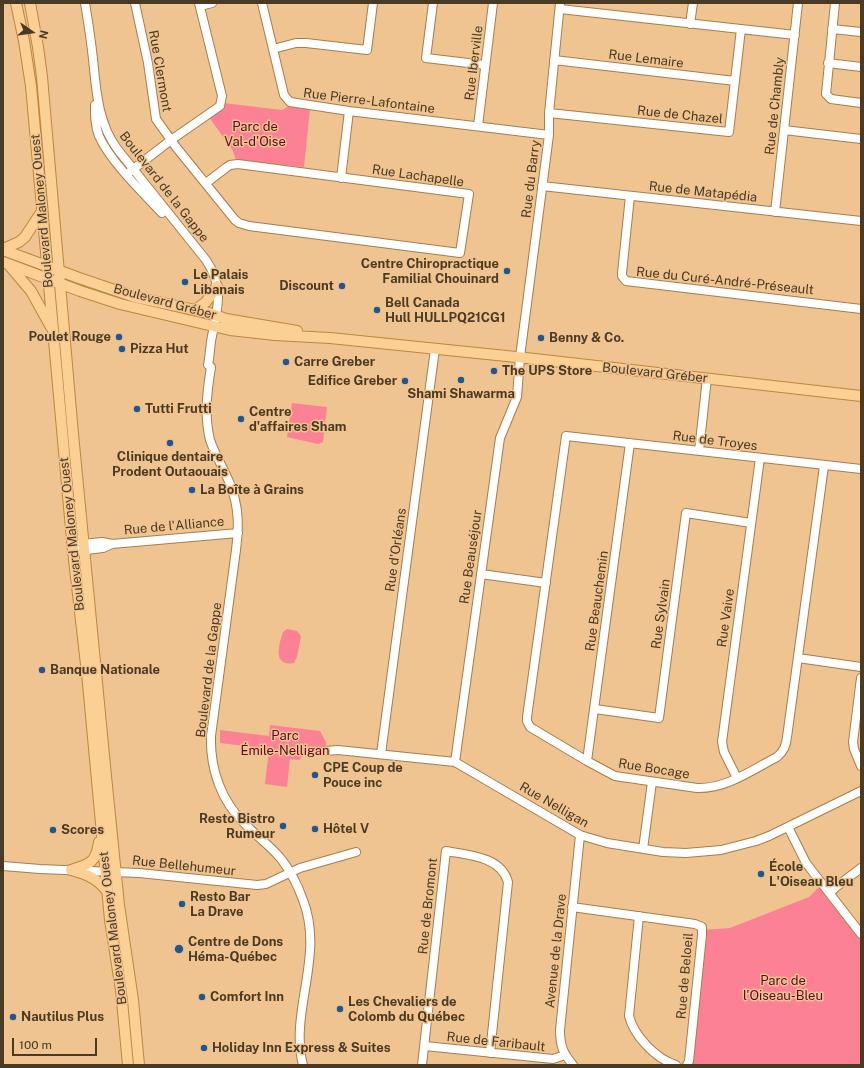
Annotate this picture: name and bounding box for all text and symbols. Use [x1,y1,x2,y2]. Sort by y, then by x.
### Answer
north arrow [12,12,52,52]
street label: Rue Iberville [462,25,486,101]
text: N [37,29,51,40]
street label: Rue Clermont [145,29,175,113]
street label: Rue Lemaire [608,47,684,71]
street label: Rue de Chambly [762,56,788,156]
street label: Rue Pierre-Lafontaine [302,85,436,117]
street label: Rue de Chazel [636,103,724,127]
park label: Parc de Val-d'Oise [224,119,286,150]
street label: Boulevard de la Gappe [116,129,212,245]
street label: Boulevard Maloney Ouest [27,133,57,289]
street label: Rue du Barry [518,139,544,219]
street label: Rue Lachapelle [371,162,465,190]
street label: Rue de Matapédia [648,179,758,205]
place label: Centre Chiropractique Familial Chouinard [361,256,499,287]
street label: Rue du Curé-André-Préseault [635,264,815,298]
marker: Centre Chiropractique Familial Chouinard [502,266,512,276]
place label: Le Palais Libanais [193,267,248,298]
marker: Le Palais Libanais [180,277,190,287]
place label: Discount [279,278,334,294]
street label: Boulevard Gréber [112,281,218,323]
marker: Discount [337,281,347,291]
place label: Bell Canada Hull HULLPQ21CG1 [385,295,506,326]
marker: Bell Canada Hull HULLPQ21CG1 [372,305,382,315]
place label: Poulet Rouge [29,329,111,345]
place label: Benny & Co. [549,330,624,346]
marker: Poulet Rouge [114,332,124,342]
marker: Benny & Co. [536,333,546,343]
place label: Pizza Hut [130,341,189,357]
marker: Pizza Hut [117,344,127,354]
place label: Carre Greber [294,354,375,370]
marker: Carre Greber [281,357,291,367]
street label: Boulevard Gréber [601,360,709,386]
place label: The UPS Store [502,363,592,379]
marker: The UPS Store [489,366,499,376]
place label: Edifice Greber [308,373,397,389]
marker: Shami Shawarma [456,375,466,385]
marker: Edifice Greber [400,376,410,386]
place label: Shami Shawarma [407,386,515,402]
place label: Tutti Frutti [145,401,212,417]
marker: Tutti Frutti [132,404,142,414]
place label: Centre d'affaires Sham [249,404,346,435]
marker: Centre d'affaires Sham [236,414,246,424]
street label: Rue de Troyes [672,428,758,454]
marker: Clinique dentaire Prodent Outaouais [165,438,175,448]
place label: Clinique dentaire Prodent Outaouais [112,449,228,480]
street label: Boulevard Maloney Ouest [56,456,88,612]
place label: La Boîte à Grains [200,482,304,498]
marker: La Boîte à Grains [187,485,197,495]
street label: Rue d'Orléans [382,507,410,593]
street label: Rue Beauséjour [457,509,485,605]
street label: Rue de l'Alliance [123,514,225,538]
street label: Rue Beauchemin [582,550,612,652]
street label: Rue Sylvain [648,578,674,650]
street label: Rue Vaive [714,588,738,648]
street label: Boulevard de la Gappe [193,601,225,739]
place label: Banque Nationale [50,662,160,678]
marker: Banque Nationale [37,665,47,675]
park label: Parc Émile-Nelligan [241,728,329,759]
street label: Rue Bocage [617,756,691,782]
place label: CPE Coup de Pouce inc [323,760,403,791]
marker: CPE Coup de Pouce inc [310,770,320,780]
street label: Rue Nelligan [517,779,591,831]
place label: Resto Bistro Rumeur [199,811,275,842]
marker: Resto Bistro Rumeur [278,821,288,831]
place label: Hôtel V [323,821,369,837]
place label: Scores [61,822,104,838]
marker: Hôtel V [310,824,320,834]
marker: Scores [48,825,58,835]
street label: Boulevard Maloney Ouest [96,850,130,1006]
street label: Rue Bellehumeur [131,853,237,879]
street label: Rue de Bromont [415,857,441,955]
place label: École L'Oiseau Bleu [769,859,853,890]
marker: École L'Oiseau Bleu [756,869,766,879]
place label: Resto Bar La Drave [190,889,250,920]
street label: Avenue de la Drave [542,893,570,1009]
marker: Resto Bar La Drave [177,899,187,909]
street label: Rue de Beloeil [673,932,697,1020]
place label: Centre de Dons Héma-Québec [188,934,283,965]
marker: Centre de Dons Héma-Québec [173,943,185,955]
park label: Parc de l'Oiseau-Bleu [743,973,823,1004]
place label: Comfort Inn [210,989,284,1005]
marker: Comfort Inn [197,992,207,1002]
place label: Les Chevaliers de Colomb du Québec [348,994,465,1025]
marker: Les Chevaliers de Colomb du Québec [335,1004,345,1014]
place label: Nautilus Plus [21,1009,104,1025]
marker: Nautilus Plus [8,1012,18,1022]
street label: Rue de Faribault [446,1029,546,1055]
scale bar [14,1030,99,1056]
text: 100 m [19,1038,52,1052]
place label: Holiday Inn Express & Suites [212,1040,391,1056]
marker: Holiday Inn Express & Suites [199,1043,209,1053]

